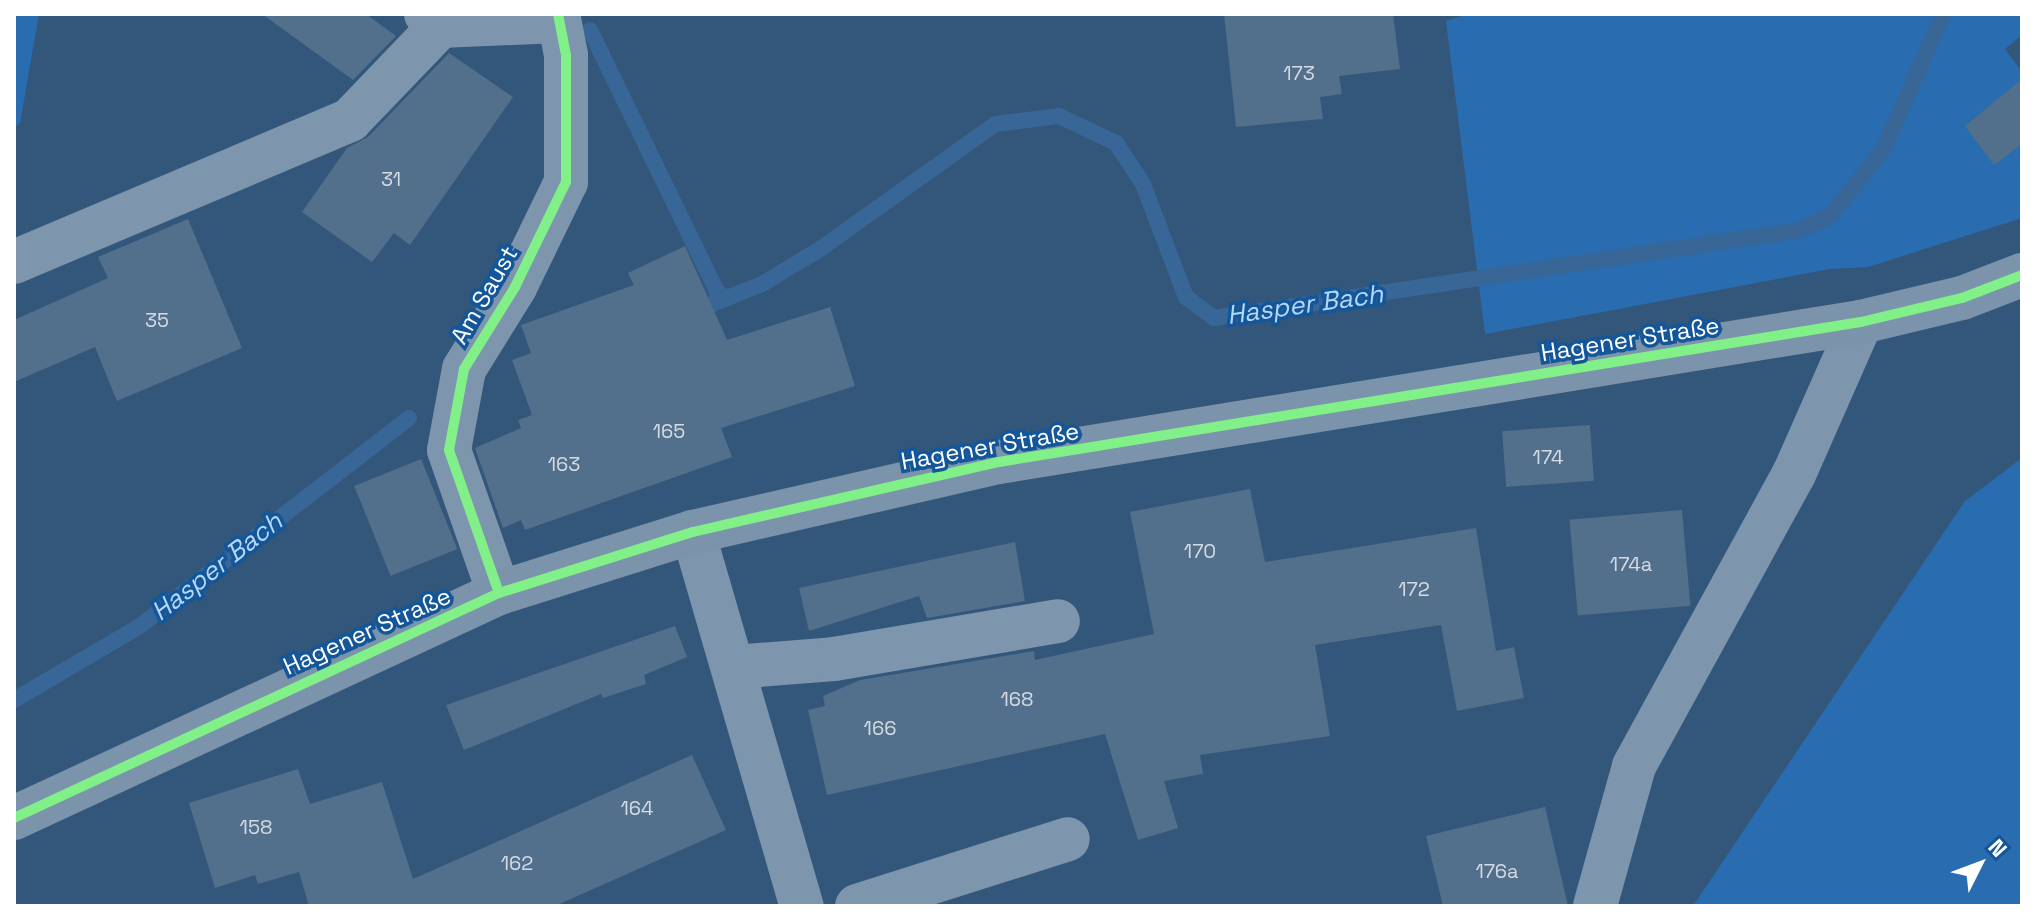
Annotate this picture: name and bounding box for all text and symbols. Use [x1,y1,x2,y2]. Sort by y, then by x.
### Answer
house number: 173 [1283,61,1315,85]
house number: 31 [381,167,401,191]
street label: Am Saust [444,241,524,349]
water label: Hasper Bach [1225,279,1385,331]
house number: 35 [145,308,169,332]
street label: Hagener Straße [1539,311,1721,367]
street label: Hagener Straße [899,416,1081,476]
house number: 165 [653,419,685,443]
house number: 174 [1533,445,1563,469]
house number: 163 [548,452,580,476]
water label: Hasper Bach [145,506,289,628]
house number: 170 [1184,539,1216,563]
house number: 174a [1610,552,1652,576]
house number: 172 [1398,577,1430,601]
street label: Hagener Straße [279,581,455,681]
house number: 168 [1000,687,1034,711]
house number: 166 [864,716,896,740]
house number: 164 [620,796,654,820]
house number: 158 [240,815,272,839]
north arrow [1940,824,2020,904]
text: N [1982,833,2013,863]
house number: 162 [501,851,533,875]
house number: 176a [1475,859,1519,883]

